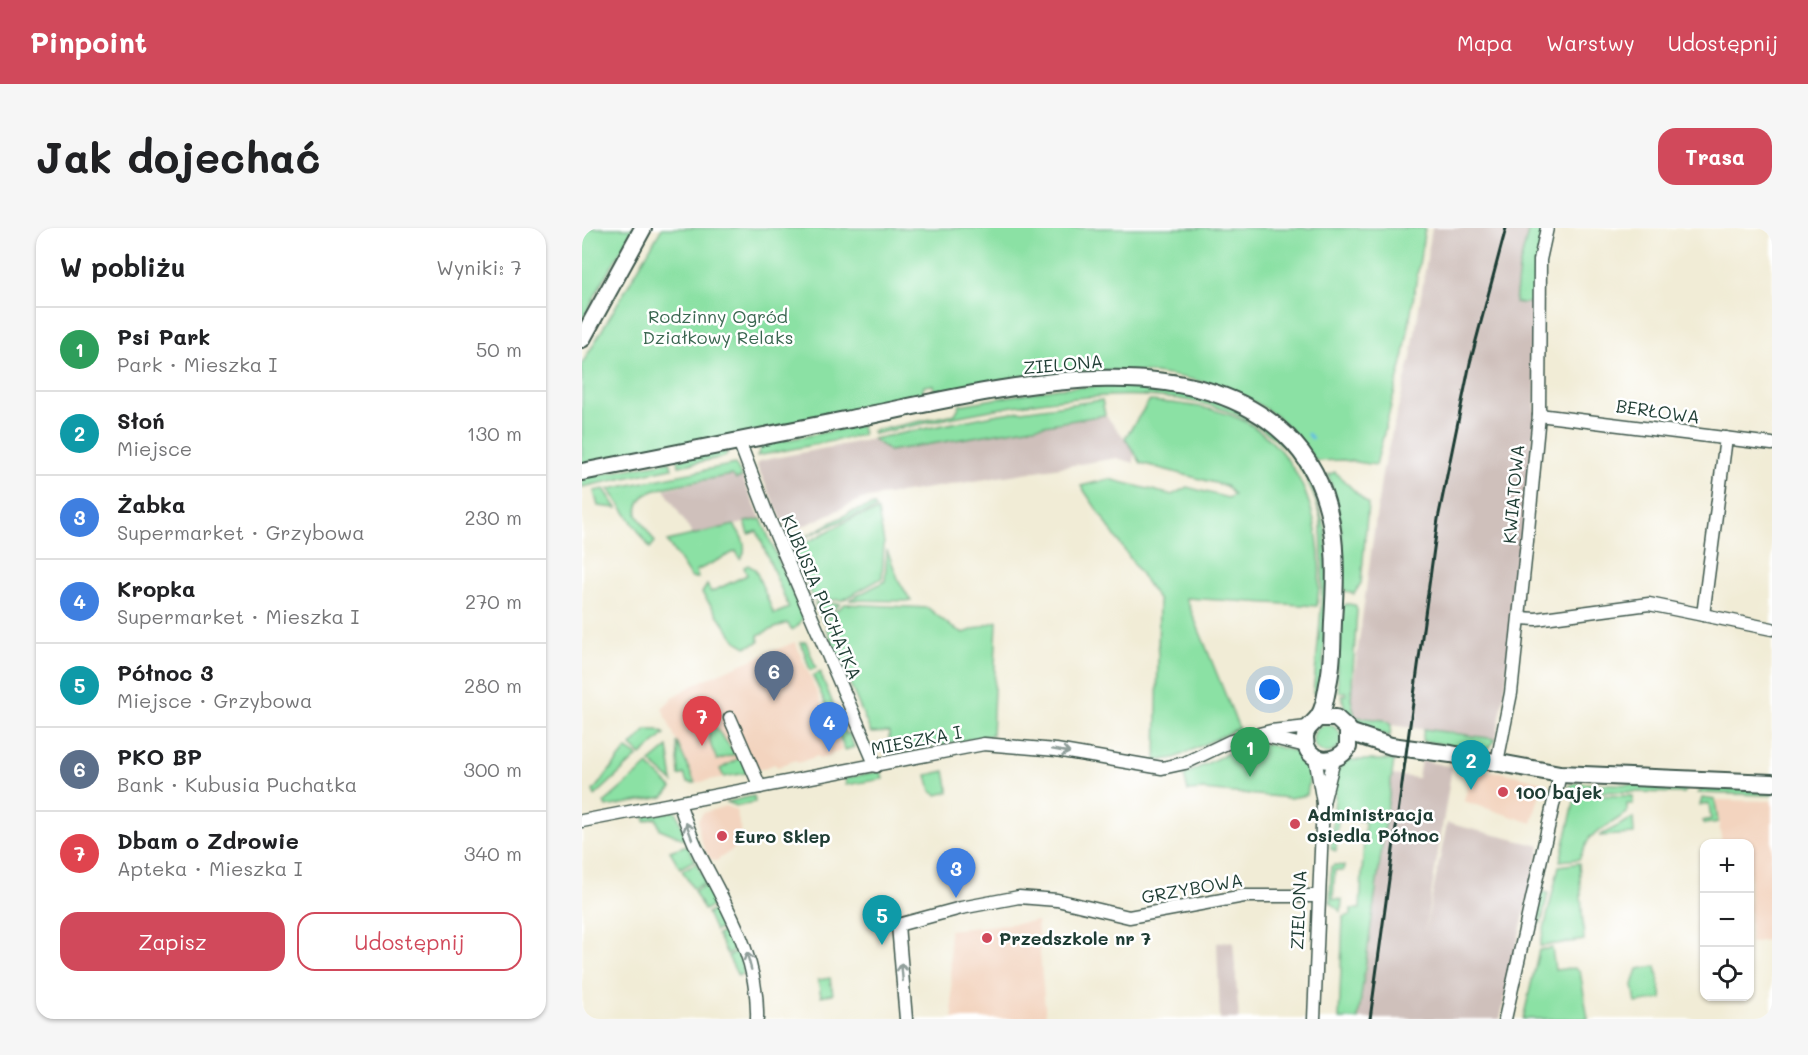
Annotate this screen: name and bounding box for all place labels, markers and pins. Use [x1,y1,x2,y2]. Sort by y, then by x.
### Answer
pin: 6 [754,652,794,701]
pin: 7 [682,696,722,746]
pin: 4 [810,702,848,752]
pin: 1 [1230,728,1270,777]
pin: 2 [1452,740,1490,790]
place label: 100 bajek [1515,780,1602,804]
marker: 100 bajek [1496,785,1510,799]
place label: Administracja osiedla Północ [1307,802,1440,847]
marker: Administracja osiedla Północ [1288,817,1302,831]
place label: Euro Sklep [734,824,831,848]
marker: Euro Sklep [715,829,729,843]
pin: 3 [936,848,976,898]
pin: 5 [862,896,902,945]
place label: Przedszkole nr 7 [999,926,1151,950]
marker: Przedszkole nr 7 [980,931,994,945]

